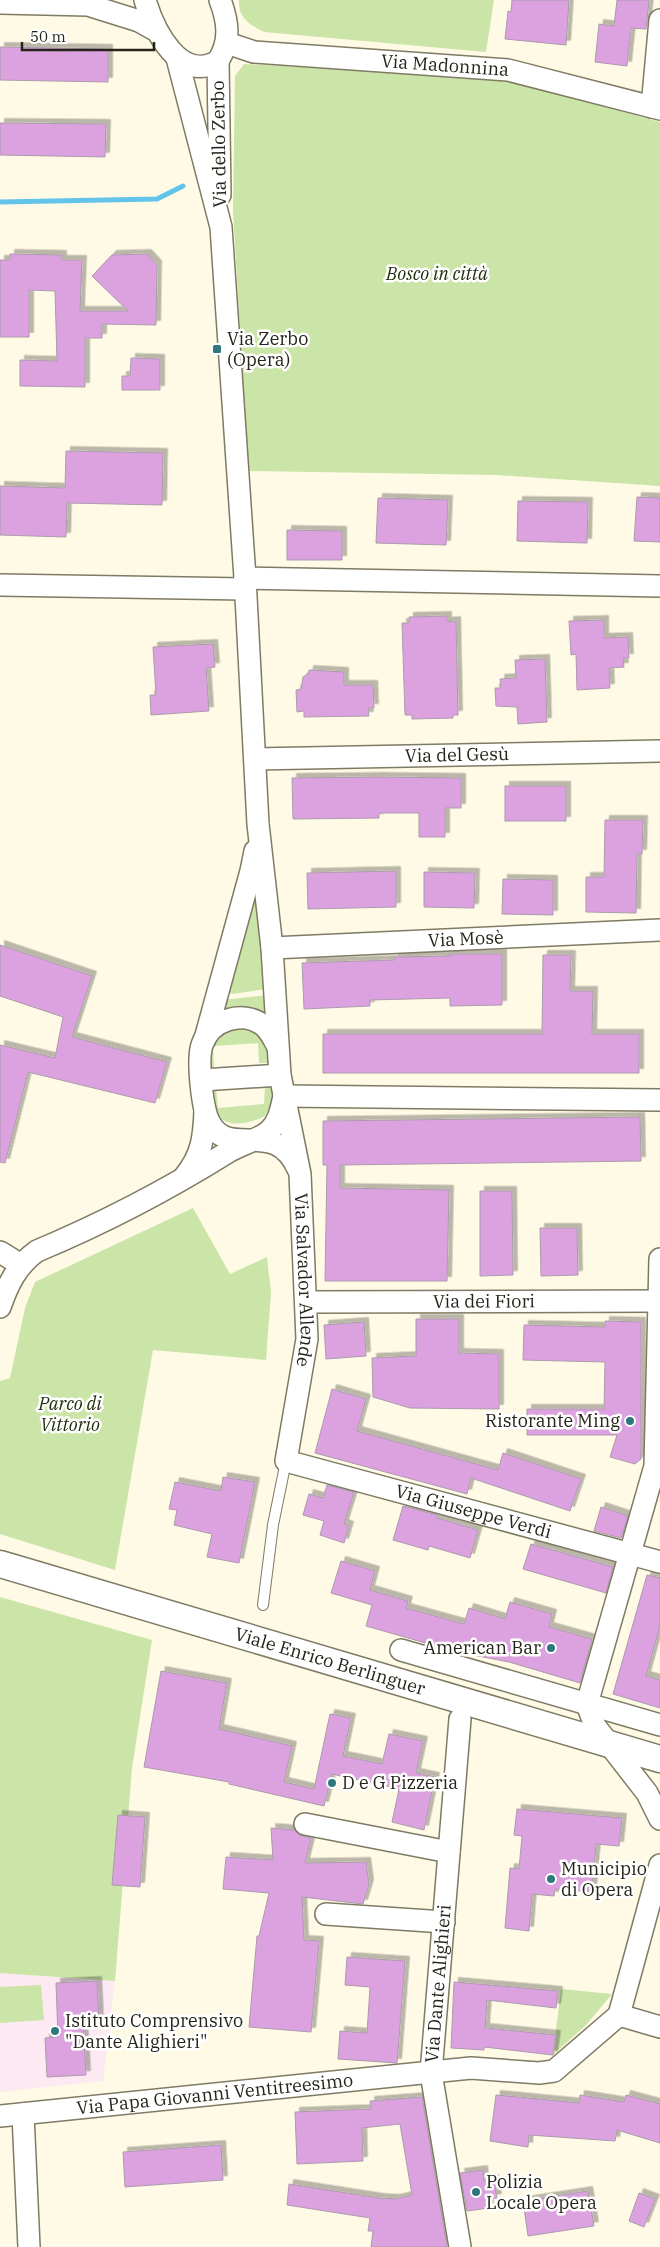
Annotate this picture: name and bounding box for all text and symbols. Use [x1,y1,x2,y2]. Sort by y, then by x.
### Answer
scale bar [22,20,155,52]
text: 50 m [30,27,66,46]
street label: Via Madonnina [380,49,510,81]
street label: Via dello Zerbo [206,80,231,208]
park label: Bosco in città [385,262,488,285]
place label: Via Zerbo (Opera) [227,327,308,371]
marker: Via Zerbo (Opera) [211,343,223,355]
street label: Via del Gesù [405,742,509,767]
street label: Via Mosè [427,925,504,952]
street label: Via Salvador Allende [290,1192,319,1369]
street label: Via dei Fiori [433,1289,535,1313]
park label: Parco di Vittorio [37,1392,102,1436]
place label: Ristorante Ming [485,1409,620,1432]
marker: Ristorante Ming [624,1415,636,1427]
street label: Via Giuseppe Verdi [393,1479,555,1543]
street label: Viale Enrico Berlinguer [232,1622,428,1700]
place label: American Bar [424,1636,541,1659]
marker: American Bar [545,1642,557,1654]
place label: D e G Pizzeria [342,1771,458,1794]
marker: D e G Pizzeria [326,1777,338,1789]
place label: Municipio di Opera [561,1857,647,1901]
marker: Municipio di Opera [545,1873,557,1885]
street label: Via Dante Alighieri [420,1903,456,2064]
place label: Istituto Comprensivo "Dante Alighieri" [65,2009,243,2053]
marker: Istituto Comprensivo "Dante Alighieri" [49,2025,61,2037]
street label: Via Papa Giovanni Ventitreesimo [76,2068,354,2119]
place label: Polizia Locale Opera [486,2170,597,2214]
marker: Polizia Locale Opera [470,2186,482,2198]

